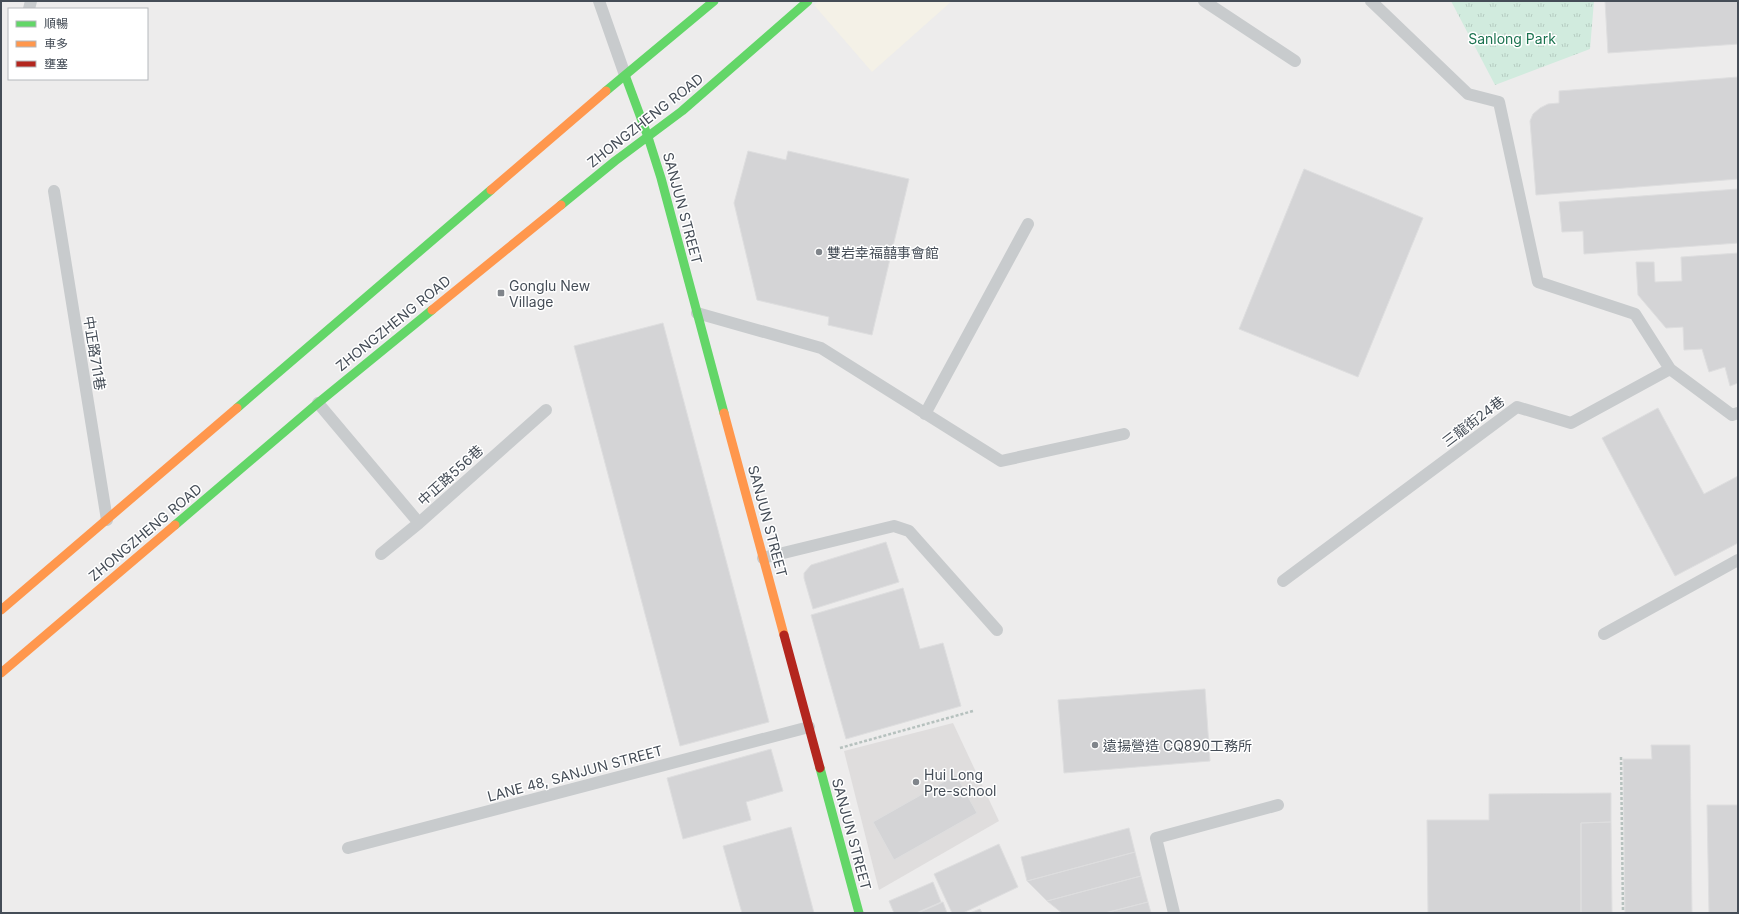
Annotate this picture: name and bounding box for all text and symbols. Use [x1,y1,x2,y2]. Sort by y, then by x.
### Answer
legend [8,8,148,80]
text: 順暢 [44,16,68,31]
park label: Sanlong Park [1468,30,1556,47]
text: 車多 [44,36,68,51]
text: 壅塞 [44,56,68,71]
street label: ZHONGZHENG ROAD [584,69,706,171]
street label: SANJUN STREET [660,150,706,266]
place label: 雙岩幸福囍事會館 [827,244,939,261]
marker: 雙岩幸福囍事會館 [814,247,824,257]
street label: ZHONGZHENG ROAD [332,272,454,374]
place label: Gonglu New Village [509,277,590,310]
marker: Gonglu New Village [496,288,506,298]
street label: 中正路711巷 [81,314,109,392]
street label: 三龍街24巷 [1439,392,1507,450]
street label: 中正路556巷 [414,441,486,509]
street label: SANJUN STREET [745,463,791,579]
street label: ZHONGZHENG ROAD [85,480,205,584]
place label: 遠揚營造 CQ890工務所 [1103,737,1252,754]
marker: 遠揚營造 CQ890工務所 [1090,740,1100,750]
street label: LANE 48, SANJUN STREET [485,741,665,805]
place label: Hui Long Pre-school [924,766,996,799]
street label: SANJUN STREET [829,776,875,892]
marker: Hui Long Pre-school [911,777,921,787]

